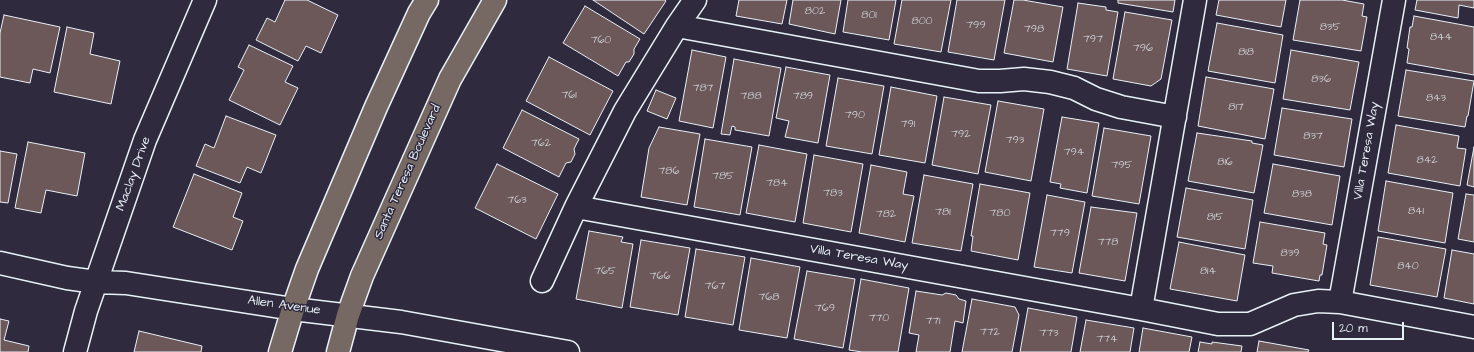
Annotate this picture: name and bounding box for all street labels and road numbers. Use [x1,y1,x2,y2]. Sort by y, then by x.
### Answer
street label: Villa Teresa Way [1351,101,1383,201]
street label: Santa Teresa Boulevard [371,102,445,242]
street label: Maclay Drive [113,135,155,213]
street label: Villa Teresa Way [809,242,909,274]
street label: Allen Avenue [247,293,321,319]

